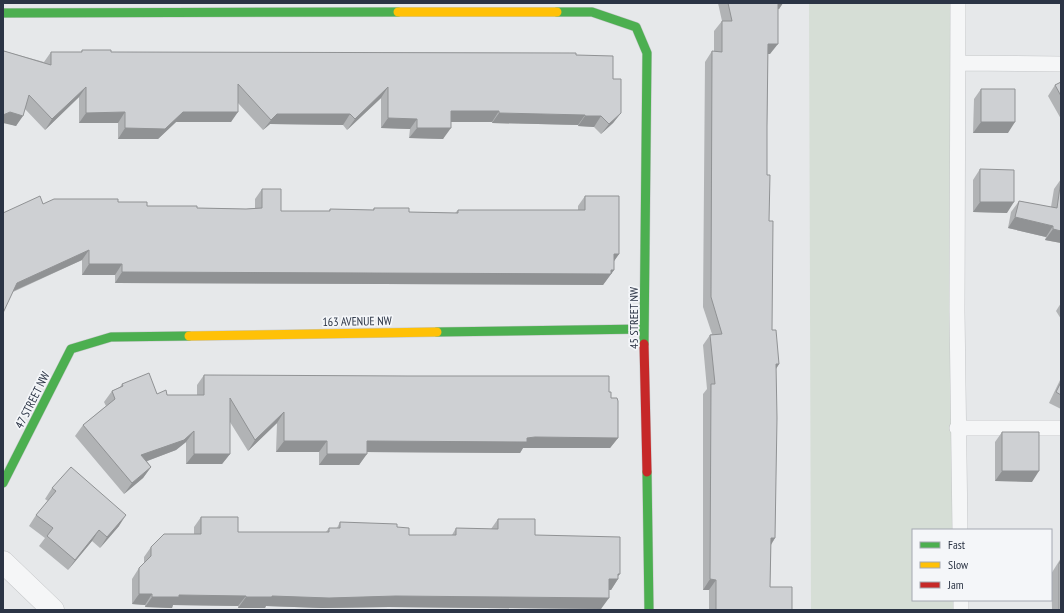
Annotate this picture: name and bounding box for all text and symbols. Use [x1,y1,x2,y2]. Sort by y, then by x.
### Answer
street label: 45 STREET NW [626,287,641,349]
street label: 163 AVENUE NW [322,313,392,329]
street label: 47 STREET NW [11,369,53,431]
legend [912,529,1052,601]
text: Fast [948,537,966,552]
text: Slow [948,557,969,572]
text: Jam [947,577,964,592]

